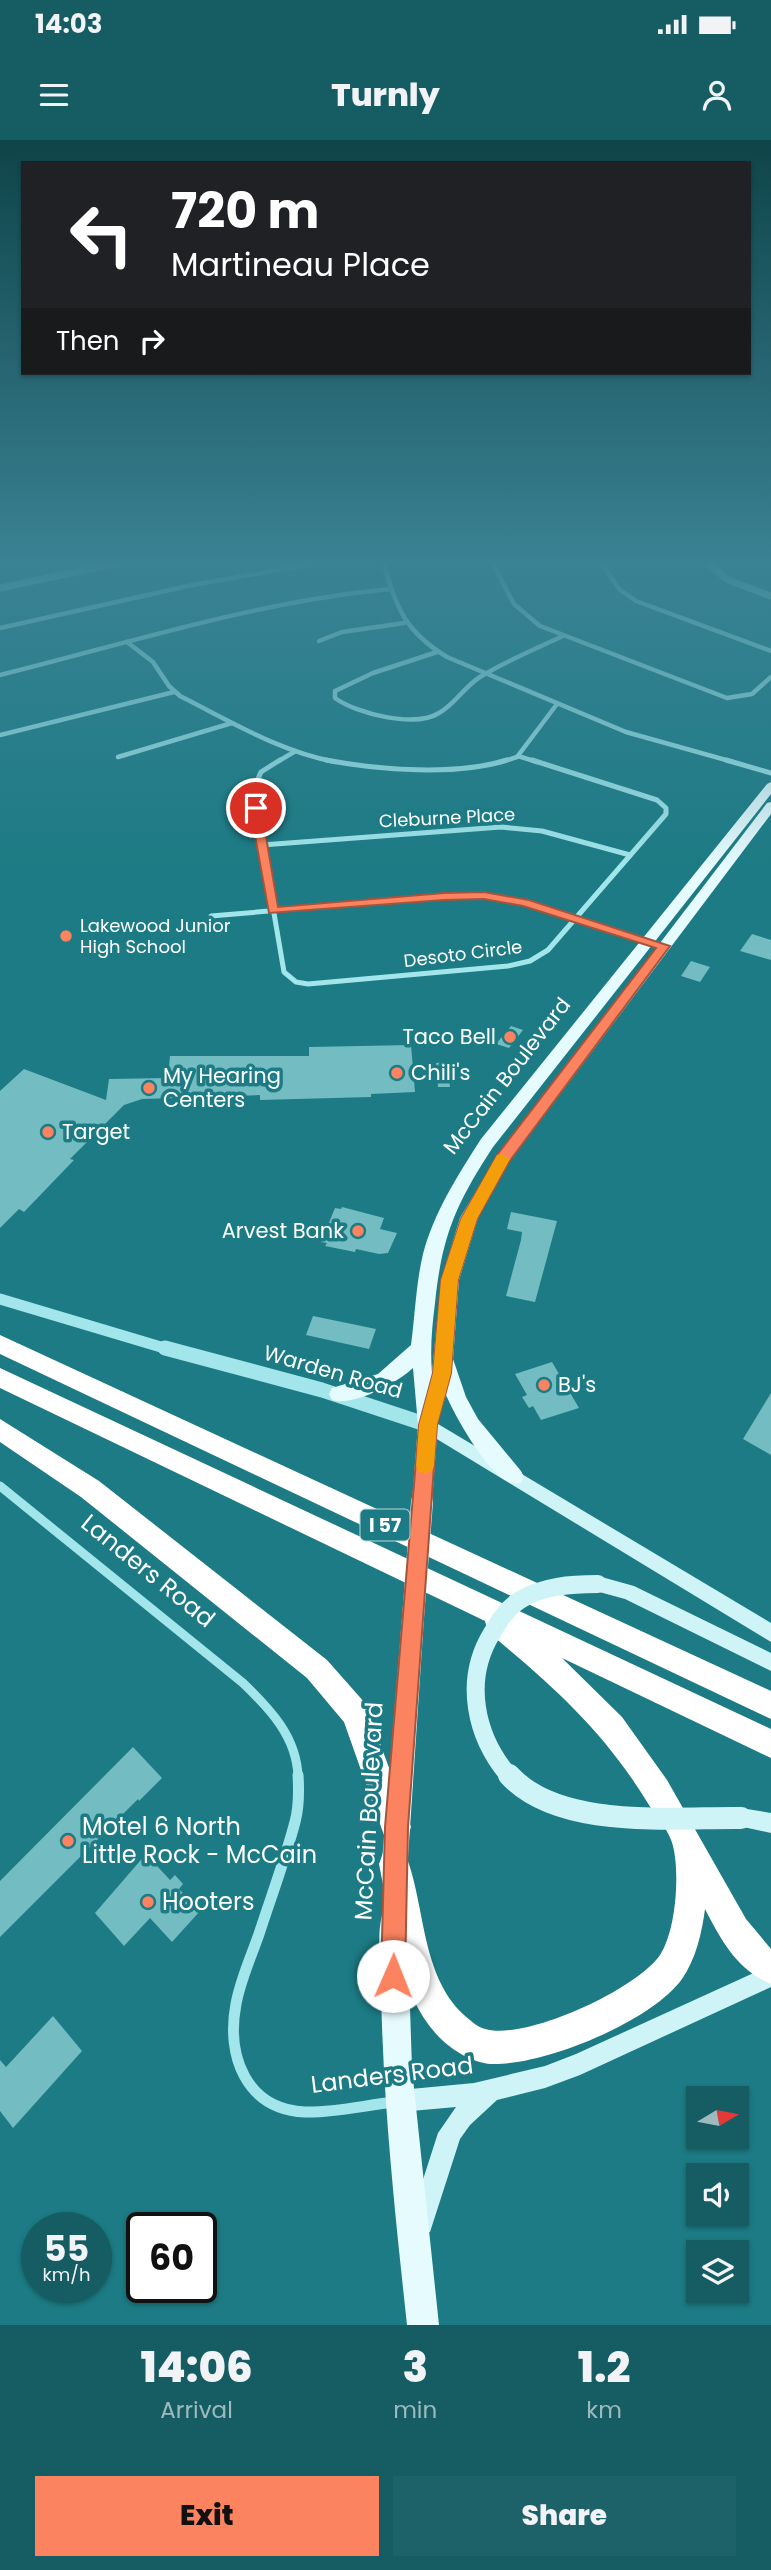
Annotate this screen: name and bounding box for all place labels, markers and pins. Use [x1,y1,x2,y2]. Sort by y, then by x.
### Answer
pin [226,778,286,838]
place label: Lakewood Junior High School [80,913,231,959]
marker: Lakewood Junior High School [58,928,74,944]
place label: Taco Bell [402,1022,496,1051]
marker: Taco Bell [502,1029,518,1045]
place label: Chili's [411,1058,470,1087]
place label: My Hearing Centers [163,1061,281,1114]
marker: Chili's [389,1065,405,1081]
marker: My Hearing Centers [141,1080,157,1096]
place label: Target [62,1117,130,1146]
marker: Target [40,1124,56,1140]
place label: Arvest Bank [222,1216,344,1245]
marker: Arvest Bank [350,1223,366,1239]
place label: BJ's [558,1370,596,1399]
marker: BJ's [536,1377,552,1393]
place label: Motel 6 North Little Rock - McCain [82,1810,317,1871]
marker: Motel 6 North Little Rock - McCain [60,1833,76,1849]
place label: Hooters [162,1885,254,1918]
marker: Hooters [140,1894,156,1910]

